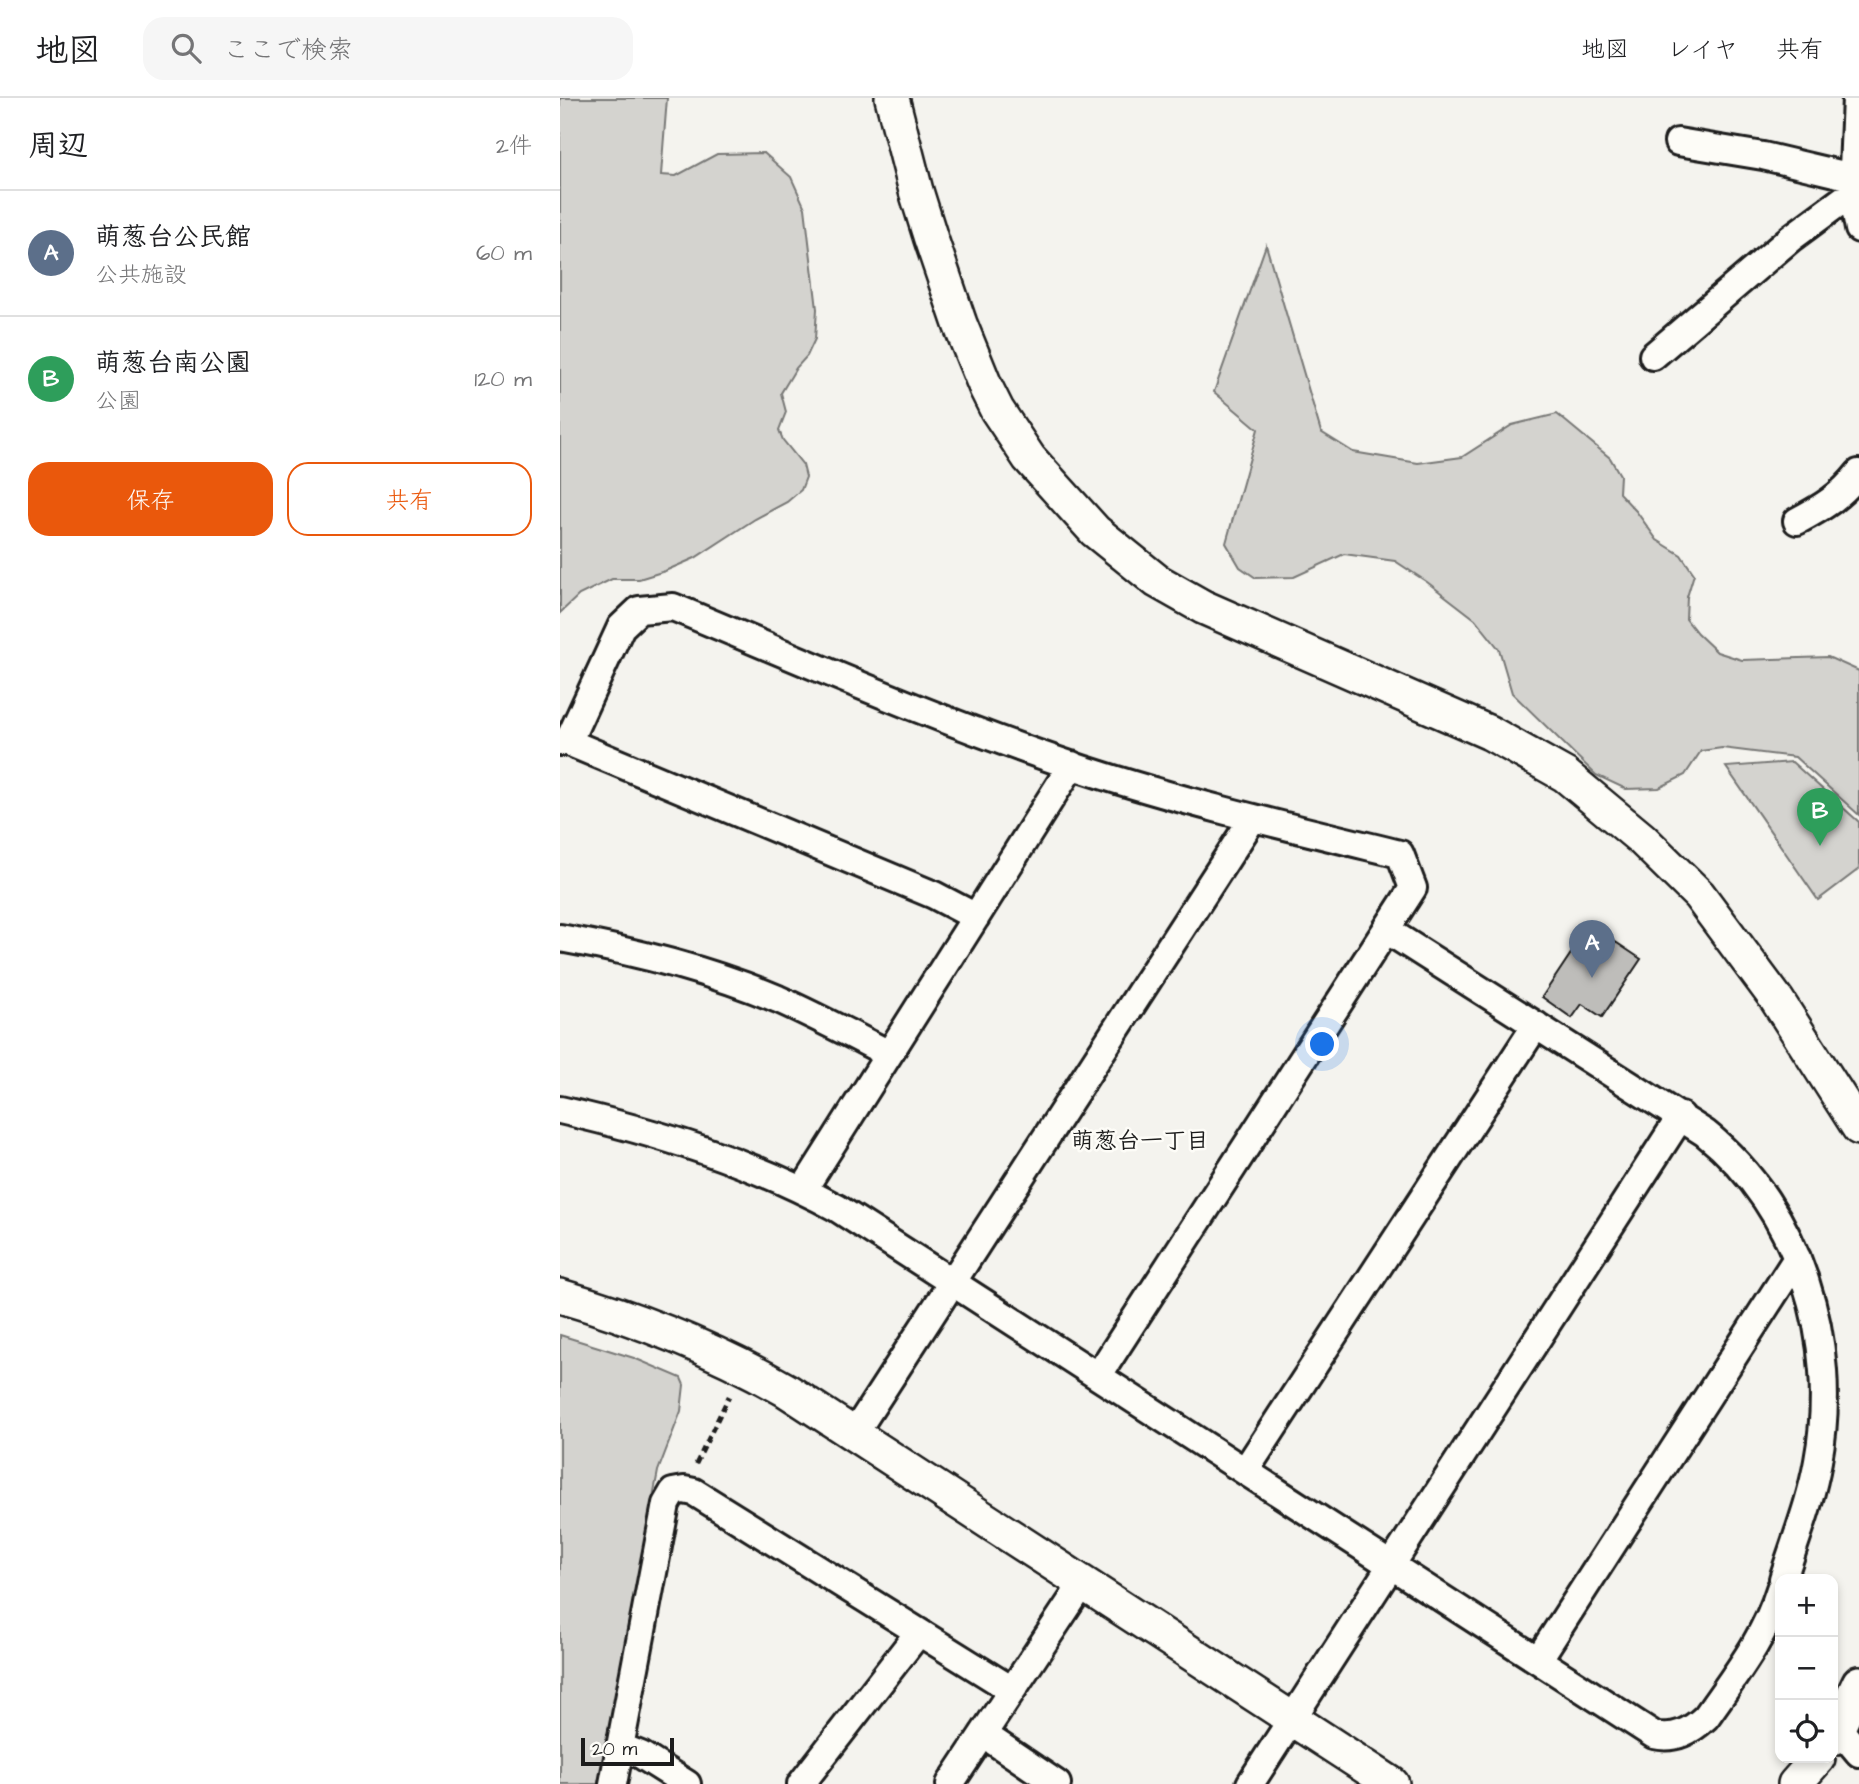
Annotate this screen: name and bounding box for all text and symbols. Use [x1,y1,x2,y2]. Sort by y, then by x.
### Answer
search box [143,17,633,80]
text: 地図 [35,28,101,74]
icon: search [167,29,205,67]
text: ここで検索 [223,32,353,68]
text: 地図 [1581,33,1629,67]
text: レイヤ [1667,33,1738,67]
text: 共有 [1776,33,1824,67]
text: 周辺 [28,125,88,167]
text: 2件 [496,130,532,162]
text: 萌葱台公民館 [95,219,251,255]
text: A [44,237,58,269]
text: 60 m [476,237,532,269]
text: 公共施設 [95,259,187,291]
text: 萌葱台南公園 [95,345,251,381]
text: B [43,363,59,395]
text: 120 m [474,363,532,395]
text: 公園 [95,385,141,417]
button: 保存 [28,462,273,536]
button: 共有 [287,462,532,536]
pin: B [1797,788,1843,846]
pin: A [1569,920,1615,978]
your location [1305,1027,1339,1061]
district label: 萌葱台一丁目 [1071,1125,1209,1157]
map controls [1775,1574,1838,1763]
button: + [1775,1574,1838,1637]
button: − [1775,1637,1838,1700]
button: locate [1775,1700,1838,1763]
scale bar [581,1735,674,1767]
text: 20 m [592,1736,637,1763]

